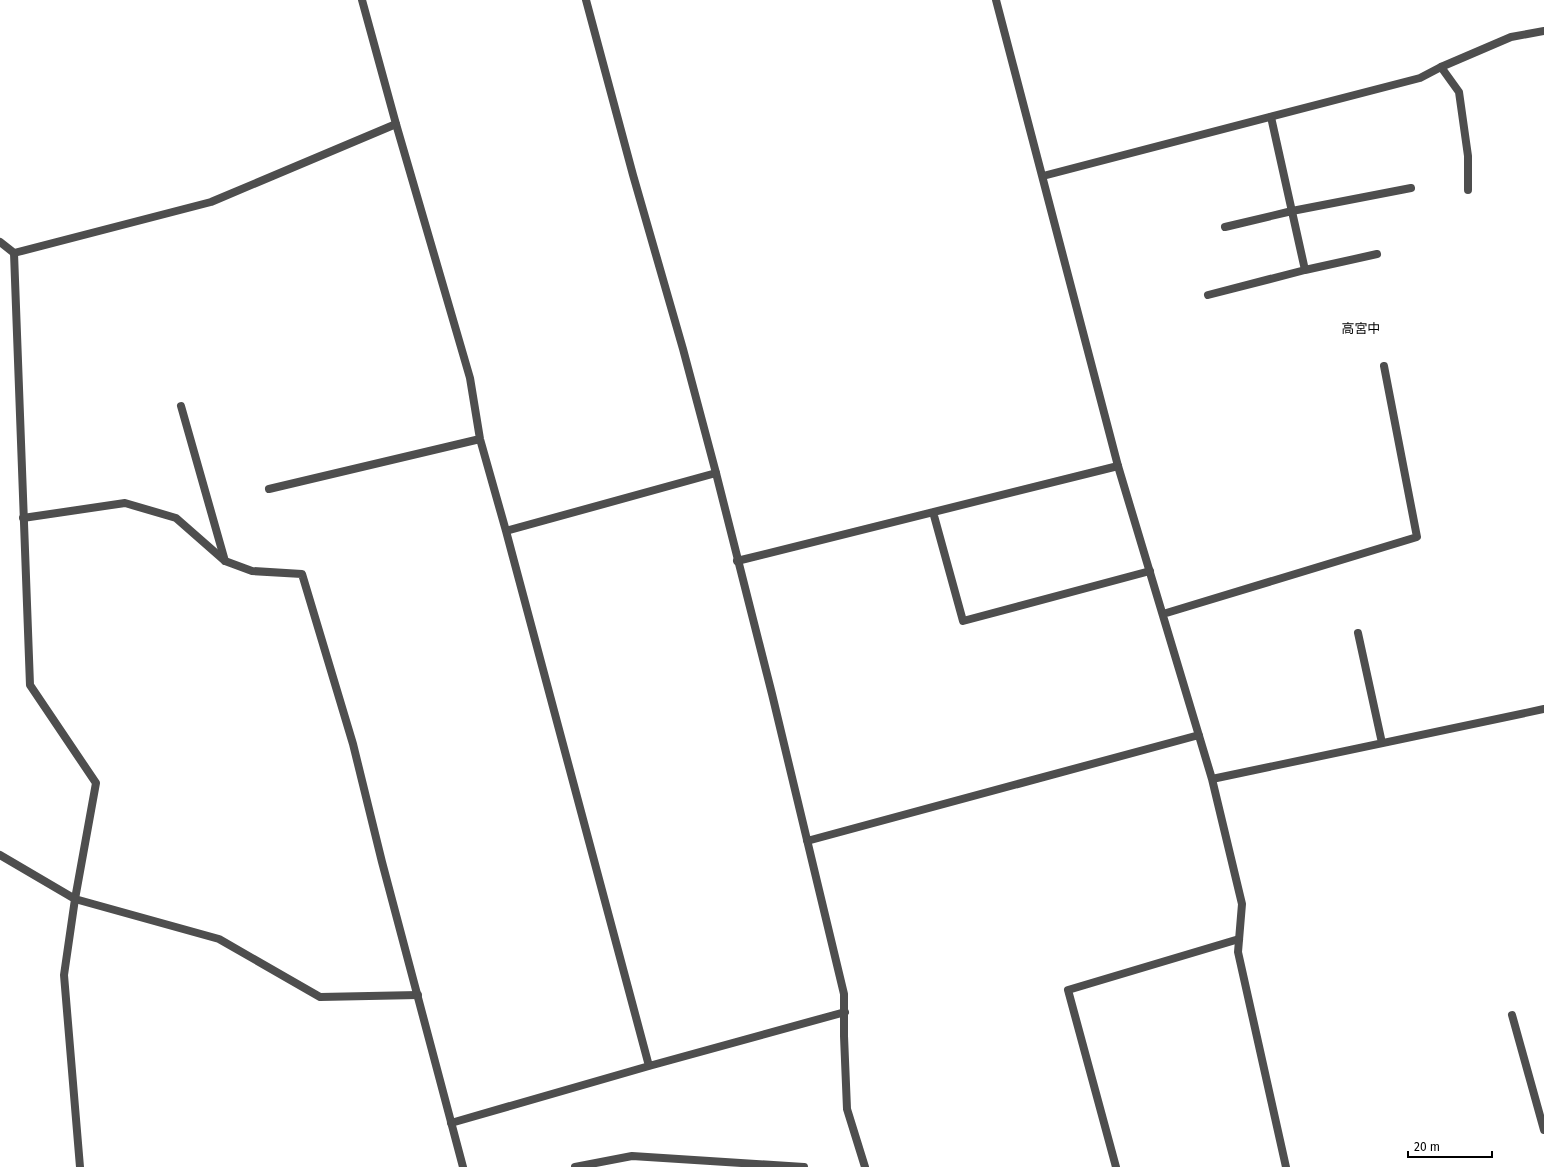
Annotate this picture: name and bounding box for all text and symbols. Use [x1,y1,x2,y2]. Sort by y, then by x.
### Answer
district label: 高宮中 [1341,321,1381,336]
scale bar [1408,1133,1492,1159]
text: 20 m [1414,1140,1440,1154]

